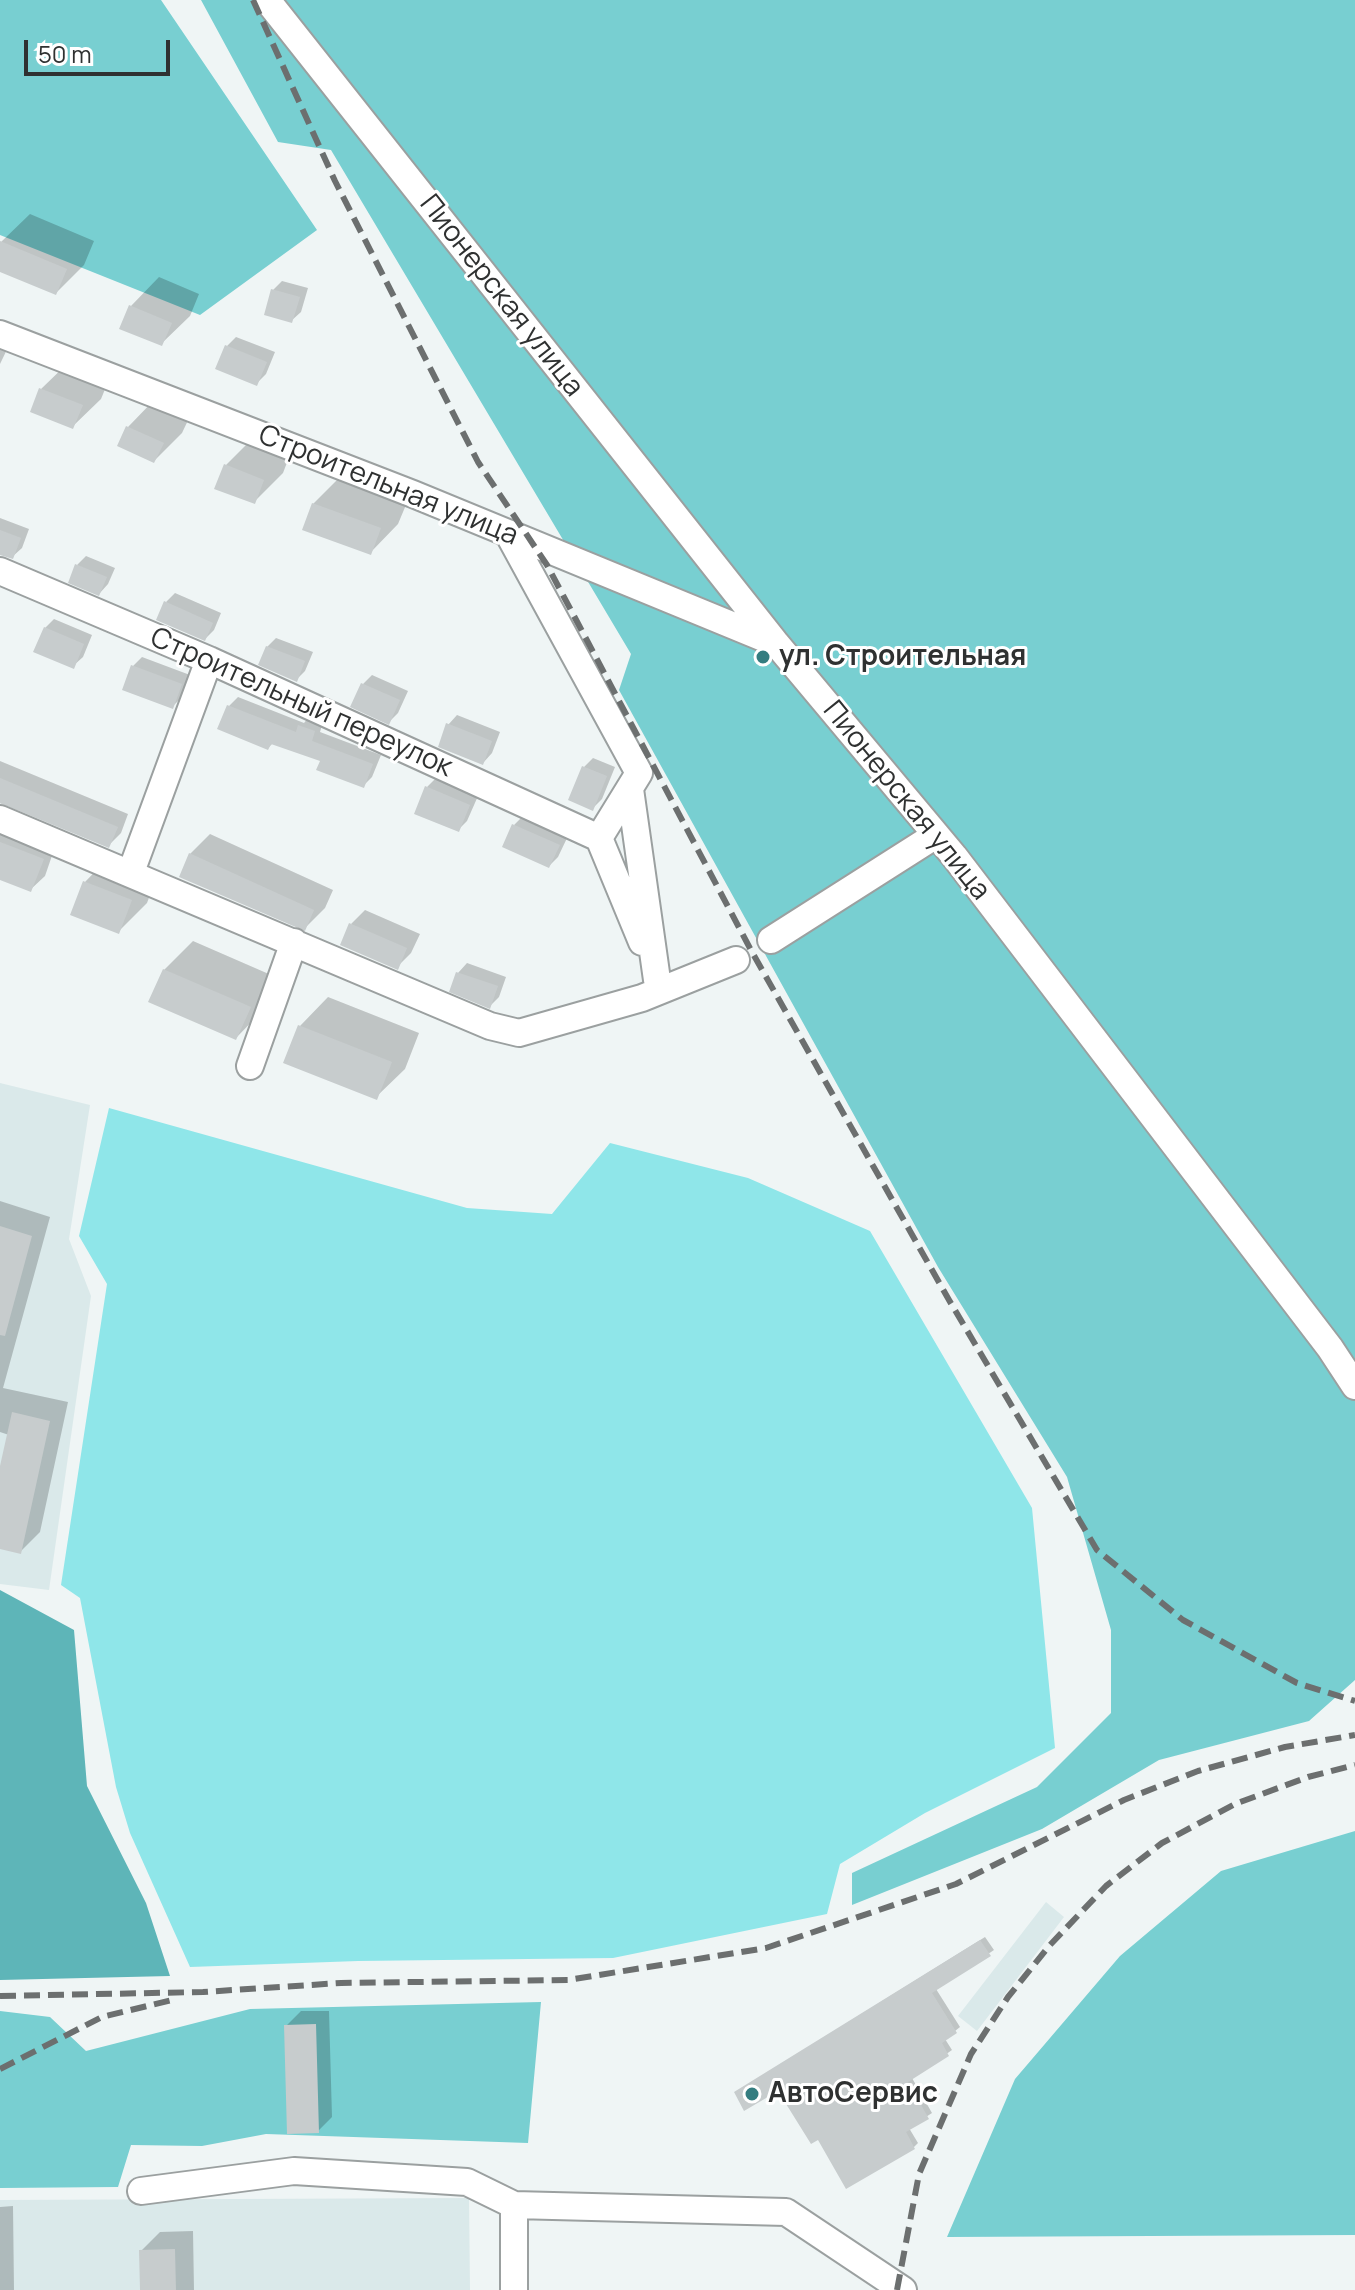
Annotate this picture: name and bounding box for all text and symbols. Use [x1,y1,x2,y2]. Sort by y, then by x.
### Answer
scale bar [28,24,174,74]
text: 50 m [38,37,92,70]
street label: Пионерская улица [412,189,590,403]
street label: Строительная улица [253,419,523,553]
street label: Строительный переулок [145,621,457,785]
place label: ул. Строительная [779,640,1026,674]
marker: ул. Строительная [754,648,772,666]
street label: Пионерская улица [815,695,997,907]
place label: АвтоСервис [768,2077,938,2111]
marker: АвтоСервис [743,2085,761,2103]

